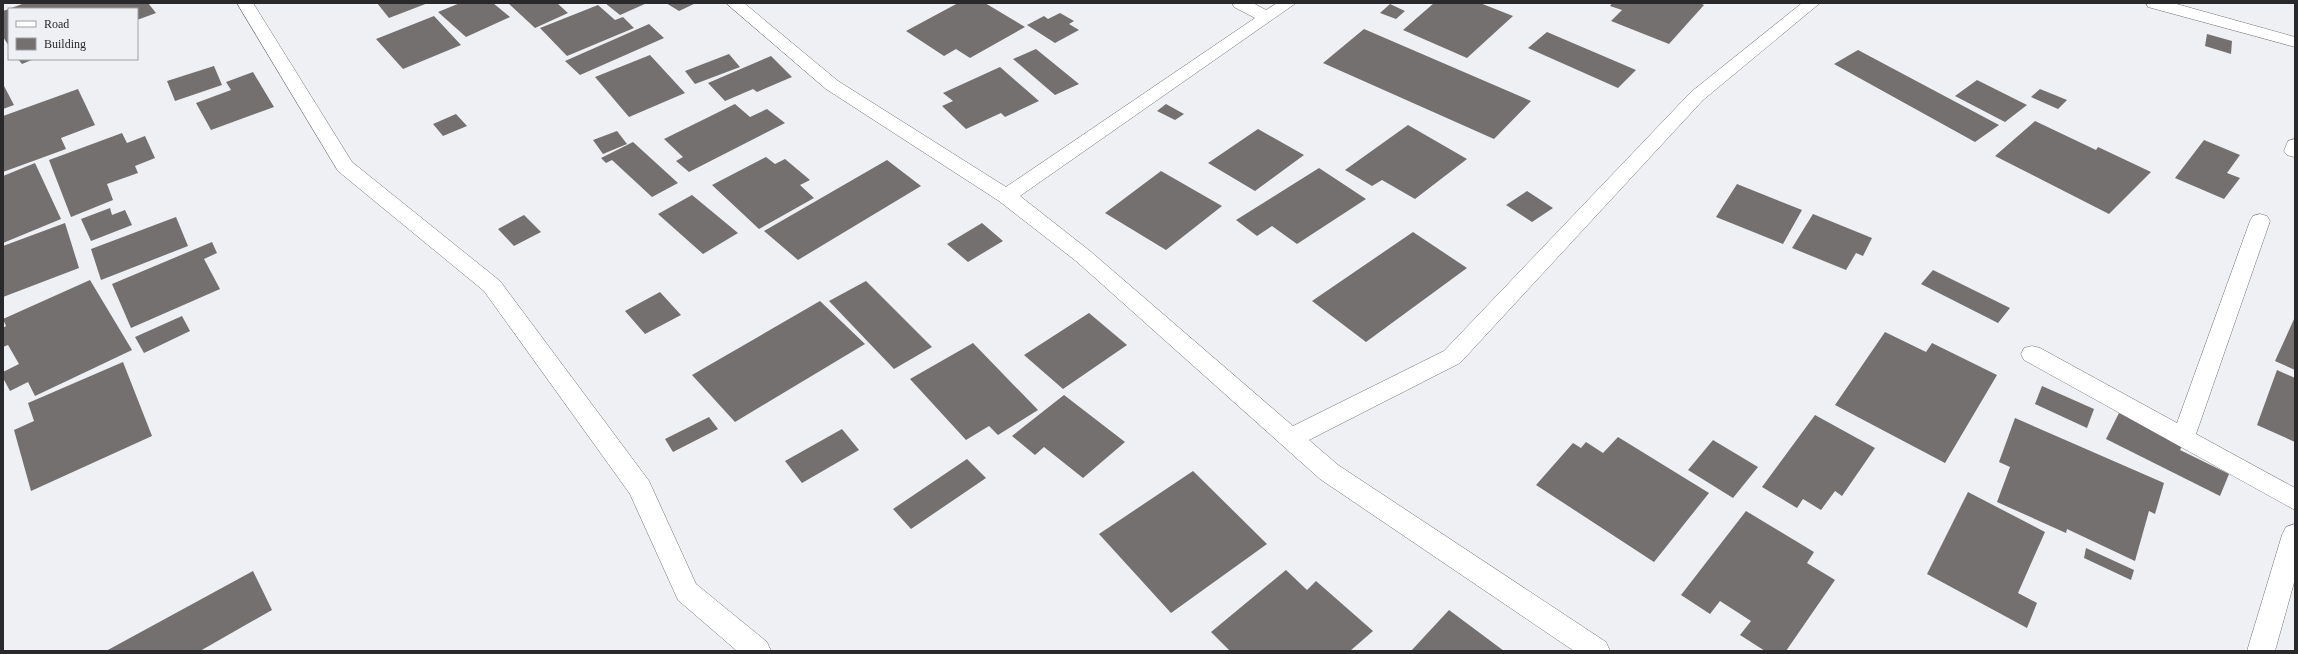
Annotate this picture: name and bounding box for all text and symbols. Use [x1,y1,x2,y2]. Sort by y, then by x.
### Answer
legend [8,8,138,60]
text: Road [44,17,69,31]
text: Building [44,37,86,51]

